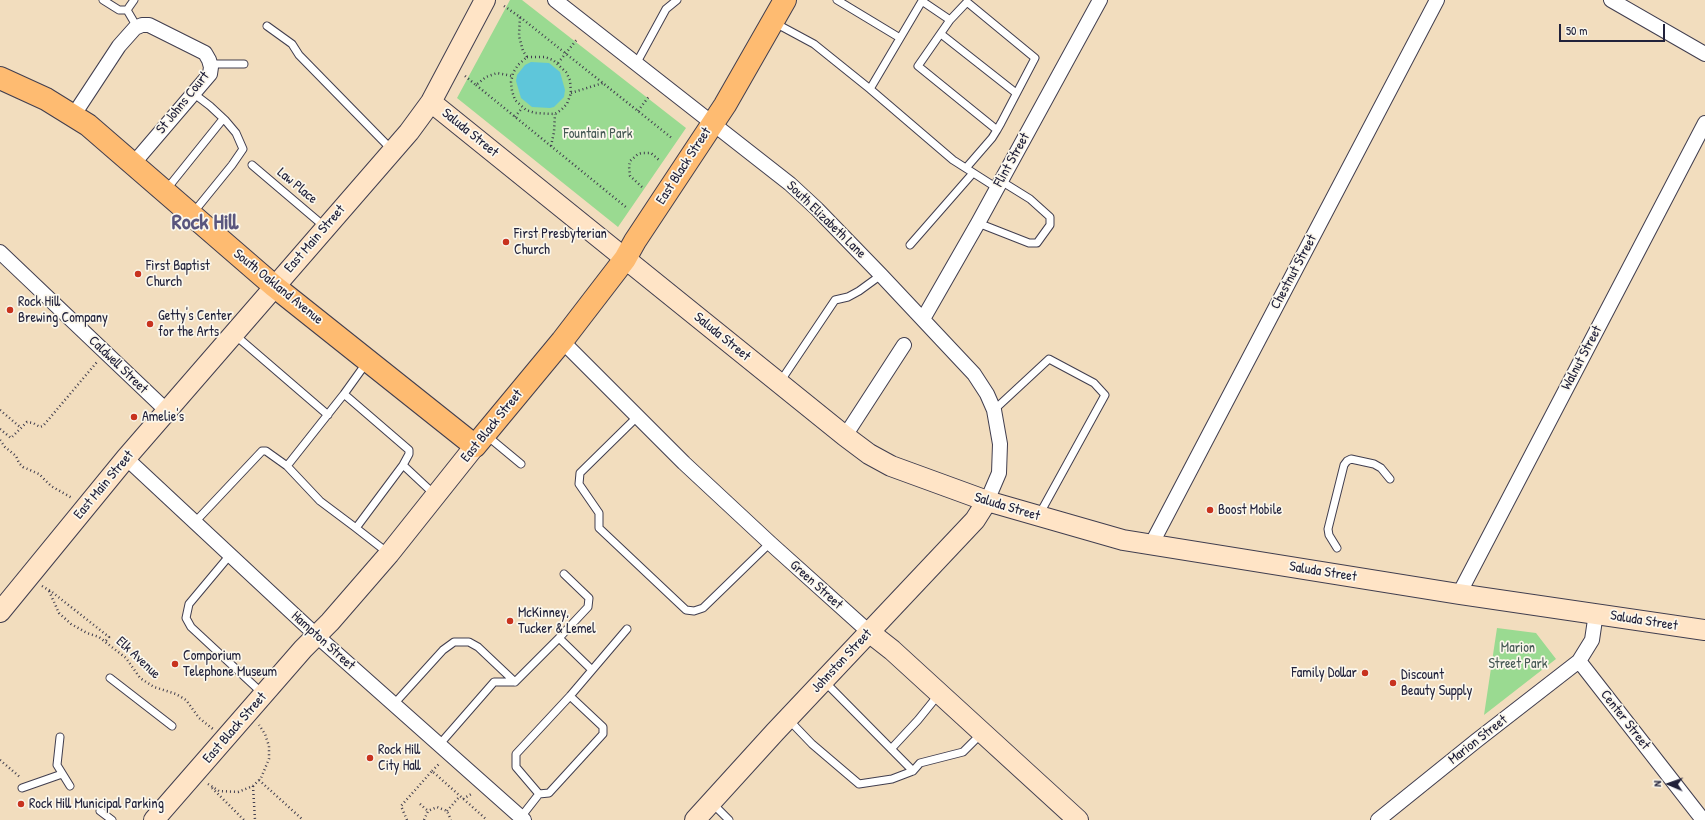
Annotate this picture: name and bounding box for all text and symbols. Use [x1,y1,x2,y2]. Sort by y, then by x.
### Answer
scale bar [1561,16,1667,42]
text: 50 m [1566,22,1587,39]
street label: St Johns Court [153,68,213,138]
street label: Saluda Street [438,105,502,161]
street label: East Black Street [653,124,715,208]
park label: Fountain Park [563,126,633,142]
street label: Flint Street [990,130,1034,190]
street label: Law Place [273,164,321,208]
street label: South Elizabeth Lane [783,178,869,262]
street label: East Main Street [281,202,349,276]
district label: Rock Hill [172,210,238,236]
place label: First Presbyterian Church [514,226,607,258]
street label: Chestnut Street [1267,232,1321,312]
marker: First Presbyterian Church [501,237,511,247]
street label: South Oakland Avenue [230,246,326,328]
place label: First Baptist Church [146,258,210,290]
marker: First Baptist Church [133,269,143,279]
place label: Rock Hill Brewing Company [18,294,108,326]
marker: Rock Hill Brewing Company [5,305,15,315]
place label: Getty's Center for the Arts [158,308,232,340]
street label: Saluda Street [690,309,754,365]
marker: Getty's Center for the Arts [145,319,155,329]
street label: Walnut Street [1558,323,1606,393]
street label: Caldwell Street [85,332,151,398]
street label: East Black Street [458,386,526,466]
place label: Amelie's [142,409,184,425]
marker: Amelie's [129,412,139,422]
street label: East Main Street [71,447,137,523]
street label: Saluda Street [972,489,1042,525]
place label: Boost Mobile [1218,502,1282,518]
marker: Boost Mobile [1205,505,1215,515]
street label: Green Street [786,557,846,613]
street label: Saluda Street [1288,558,1358,586]
place label: McKinney, Tucker & Lemel [518,605,596,638]
street label: Saluda Street [1609,607,1679,635]
street label: Hampton Street [288,608,358,674]
marker: McKinney, Tucker & Lemel [505,616,515,626]
street label: Johnston Street [808,626,876,696]
street label: Elk Avenue [112,633,164,683]
park label: Marion Street Park [1488,640,1548,672]
place label: Comporium Telephone Museum [183,648,277,680]
marker: Comporium Telephone Museum [170,659,180,669]
place label: Family Dollar [1292,665,1357,681]
place label: Discount Beauty Supply [1401,667,1472,700]
marker: Family Dollar [1360,668,1370,678]
marker: Discount Beauty Supply [1388,678,1398,688]
street label: Center Street [1596,687,1654,753]
street label: East Black Street [200,689,270,767]
street label: Marion Street [1445,712,1511,768]
place label: Rock Hill City Hall [378,742,421,774]
marker: Rock Hill City Hall [365,753,375,763]
north arrow [1649,764,1689,804]
text: N [1650,780,1664,787]
place label: Rock Hill Municipal Parking [29,796,164,812]
marker: Rock Hill Municipal Parking [16,799,26,809]

